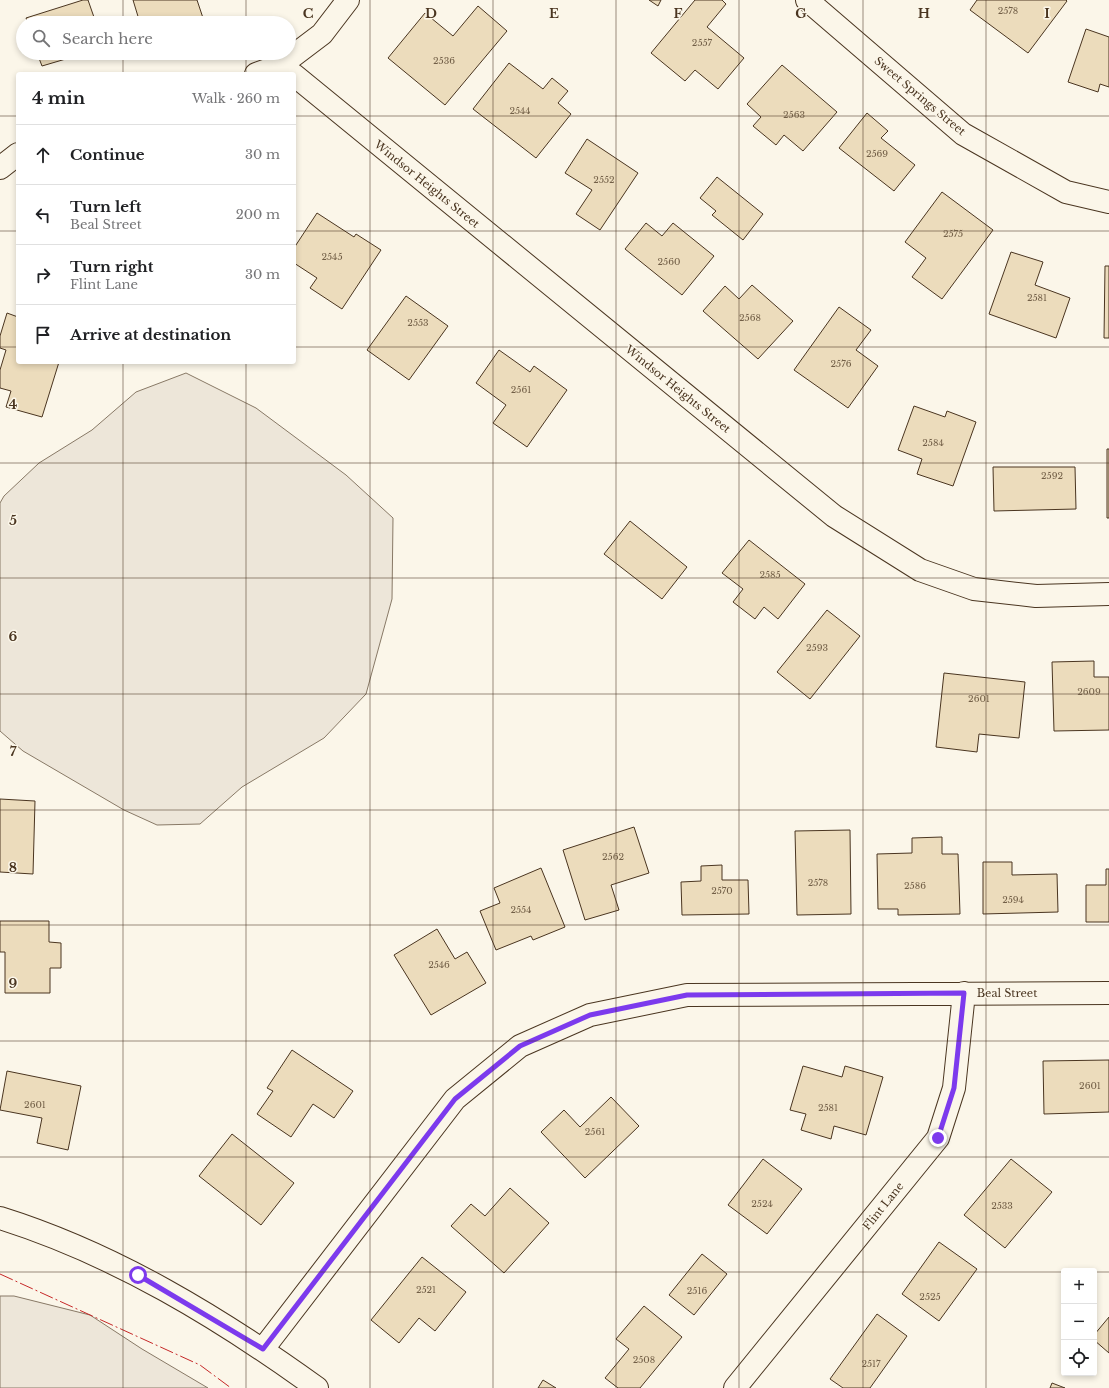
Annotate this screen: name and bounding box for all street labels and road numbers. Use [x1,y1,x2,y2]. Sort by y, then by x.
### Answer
street label: Sweet Springs Street [871,54,969,139]
street label: Windsor Heights Street [371,137,483,231]
street label: Windsor Heights Street [622,342,734,436]
street label: Beal Street [977,986,1038,1000]
street label: Flint Lane [859,1179,907,1233]

